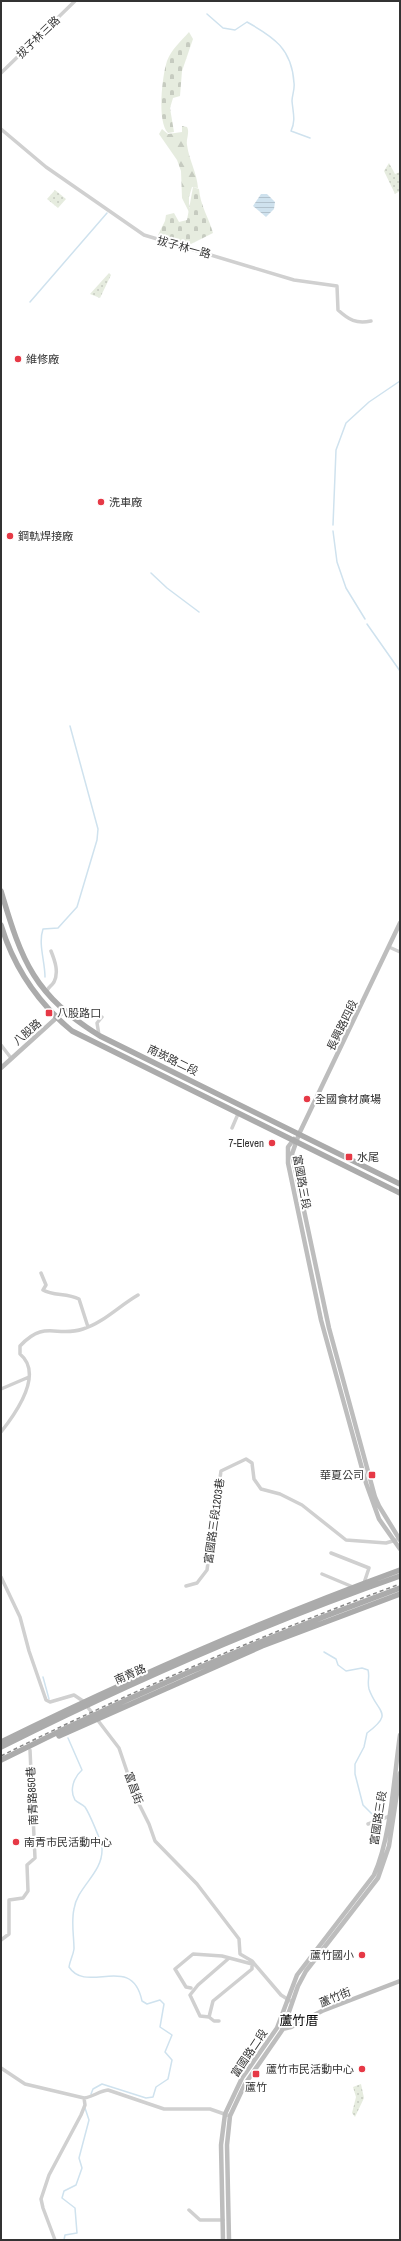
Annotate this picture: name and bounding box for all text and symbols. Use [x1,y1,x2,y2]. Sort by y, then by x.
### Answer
street label: 拔子林三路 [13,13,63,61]
street label: 拔子林一路 [156,233,212,261]
place label: 維修廠 [26,352,59,366]
marker: 維修廠 [13,354,23,364]
place label: 洗車廠 [109,495,142,509]
marker: 洗車廠 [96,497,106,507]
place label: 鋼軌焊接廠 [18,529,73,543]
marker: 鋼軌焊接廠 [5,531,15,541]
street label: 長興路四段 [324,997,360,1053]
place label: 八股路口 [57,1006,101,1020]
marker: 八股路口 [44,1008,54,1018]
street label: 八股路 [10,1016,44,1048]
street label: 南崁路二段 [145,1042,201,1078]
place label: 全國食材廣場 [315,1092,381,1106]
marker: 全國食材廣場 [302,1094,312,1104]
place label: 7-Eleven [228,1136,264,1150]
marker: 7-Eleven [267,1138,277,1148]
place label: 水尾 [357,1150,379,1164]
marker: 水尾 [344,1152,354,1162]
street label: 富國路三段 [290,1154,314,1210]
place label: 華夏公司 [320,1468,364,1482]
marker: 華夏公司 [367,1470,377,1480]
street label: 富國路三段1203巷 [201,1477,227,1565]
street label: 南青路 [112,1661,148,1687]
street label: 南青路850巷 [23,1766,41,1826]
street label: 富昌街 [122,1770,146,1806]
street label: 富國路三段 [367,1790,389,1846]
place label: 南青市民活動中心 [24,1835,112,1849]
marker: 南青市民活動中心 [11,1837,21,1847]
place label: 蘆竹國小 [310,1948,354,1962]
marker: 蘆竹國小 [357,1950,367,1960]
street label: 蘆竹街 [317,1984,353,2010]
district label: 蘆竹厝 [279,2012,319,2029]
street label: 富國路二段 [228,2026,270,2080]
place label: 蘆竹市民活動中心 [266,2062,354,2076]
marker: 蘆竹市民活動中心 [357,2064,367,2074]
marker: 蘆竹 [251,2069,261,2079]
place label: 蘆竹 [245,2080,267,2094]

